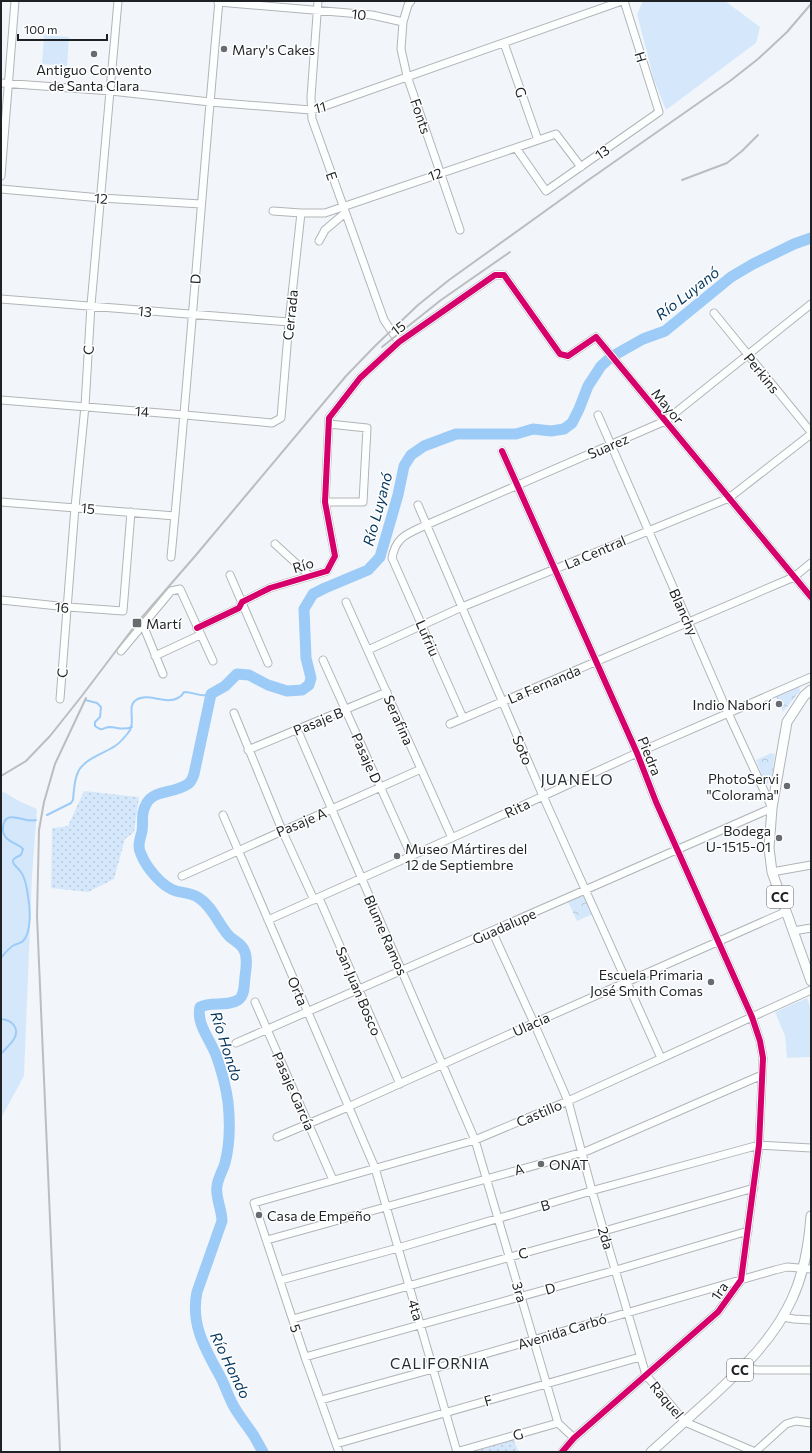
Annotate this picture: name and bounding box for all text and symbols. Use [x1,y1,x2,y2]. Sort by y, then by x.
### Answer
street label: 10 [351,5,367,23]
scale bar [18,16,107,42]
text: 100 m [24,22,58,36]
place label: Mary's Cakes [232,41,315,58]
marker: Mary's Cakes [219,44,229,54]
marker: Antiguo Convento de Santa Clara [89,49,99,59]
street label: H [631,49,651,65]
place label: Antiguo Convento de Santa Clara [36,61,152,94]
street label: G [511,84,531,100]
street label: Fonts [407,96,435,136]
street label: 11 [312,97,328,117]
street label: 13 [591,141,613,163]
street label: 12 [426,164,444,184]
street label: E [323,169,341,183]
street label: 12 [94,189,109,207]
water label: Río Luyanó [652,263,722,323]
street label: D [186,273,204,285]
street label: Cerrada [279,289,301,341]
street label: 13 [137,302,153,320]
street label: 15 [387,317,409,339]
street label: C [79,345,97,355]
street label: Perkins [741,349,783,397]
street label: Mayor [648,385,688,428]
street label: 14 [134,402,150,420]
street label: Suarez [585,430,631,462]
water label: Río Luyanó [359,470,395,548]
street label: 15 [80,499,96,517]
street label: La Central [562,531,628,573]
street label: Río [290,554,316,576]
street label: Blanchy [666,586,702,638]
street label: 16 [54,598,70,616]
place label: Martí [146,615,182,632]
marker: Martí [131,617,143,629]
street label: Lufriu [412,617,444,659]
street label: La Fernanda [505,661,583,707]
street label: C [53,667,71,679]
street label: Serafina [380,692,418,748]
place label: Indio Naborí [693,696,771,713]
marker: Indio Naborí [774,699,784,709]
street label: Pasaje B [290,703,346,739]
street label: Pasaje D [348,730,386,786]
street label: Soto [509,733,537,767]
street label: Piedra [635,734,665,778]
district label: JUANELO [541,770,614,788]
place label: PhotoServi "Colorama" [706,770,779,803]
marker: PhotoServi "Colorama" [782,781,792,791]
street label: Rita [502,795,532,821]
street label: Pasaje A [273,804,329,840]
place label: Bodega U-1515-01 [706,822,771,855]
marker: Bodega U-1515-01 [774,833,784,843]
place label: Museo Mártires del 12 de Septiembre [405,840,527,873]
marker: Museo Mártires del 12 de Septiembre [392,851,402,861]
road number: CC [767,886,793,908]
street label: Blume Ramos [361,892,411,978]
street label: Guadalupe [470,904,538,948]
street label: San Juan Bosco [333,944,385,1038]
place label: Escuela Primaria José Smith Comas [590,966,703,999]
street label: Orta [284,974,312,1008]
marker: Escuela Primaria José Smith Comas [706,977,716,987]
street label: Ulacia [510,1008,552,1040]
water label: Río Hondo [207,1009,247,1083]
street label: Pasaje García [269,1049,319,1133]
street label: Castillo [514,1096,564,1130]
place label: ONAT [549,1156,588,1173]
street label: A [512,1159,526,1178]
marker: ONAT [536,1159,546,1169]
street label: B [538,1196,552,1214]
place label: Casa de Empeño [267,1207,371,1224]
marker: Casa de Empeño [254,1210,264,1220]
street label: 2da [595,1225,617,1251]
street label: C [516,1244,530,1262]
street label: D [543,1278,557,1298]
street label: 1ra [707,1278,731,1304]
street label: 3ra [509,1280,531,1304]
street label: 4ta [405,1297,427,1323]
street label: Avenida Carbó [515,1309,609,1353]
street label: 5 [287,1322,305,1334]
water label: Río Hondo [207,1329,255,1401]
district label: CALIFORNIA [390,1354,490,1372]
road number: CC [727,1359,753,1381]
street label: Raquel [646,1378,688,1422]
street label: F [482,1391,494,1409]
street label: G [511,1424,525,1444]

